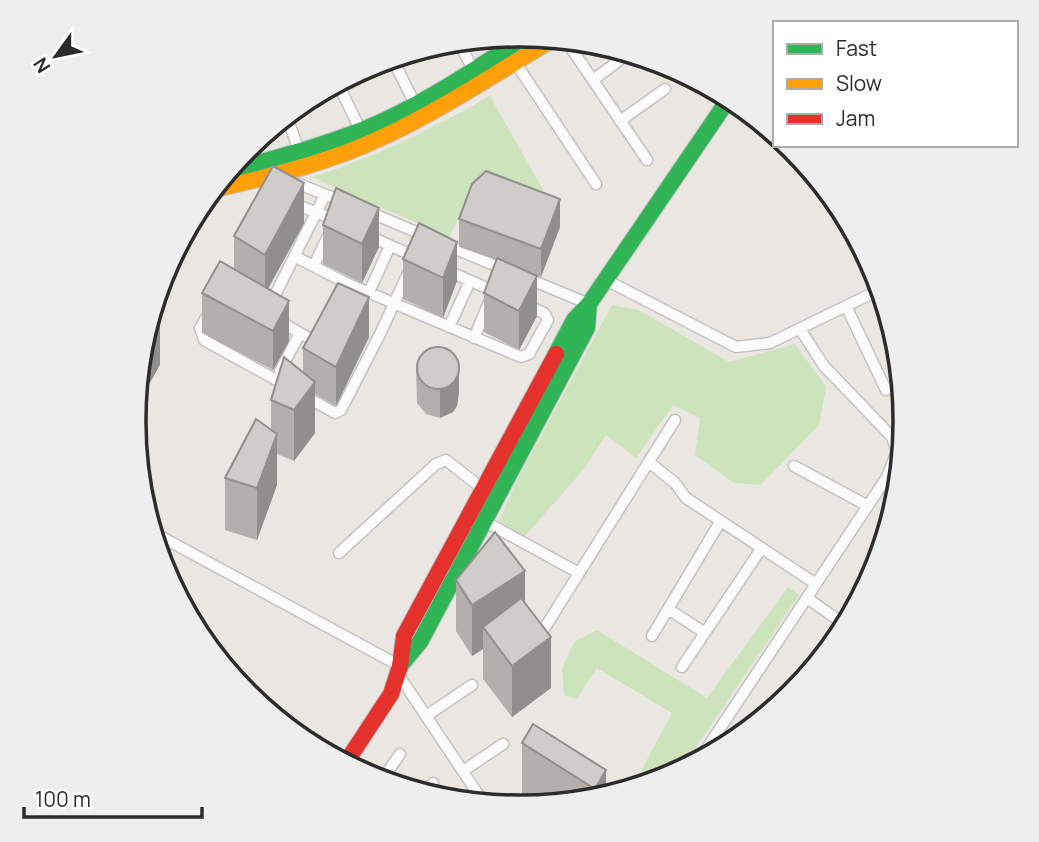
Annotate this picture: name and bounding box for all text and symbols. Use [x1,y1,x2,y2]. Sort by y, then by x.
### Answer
north arrow [21,21,91,91]
legend [773,21,1018,147]
text: Fast [836,34,877,62]
text: N [27,52,56,78]
text: Slow [836,69,882,97]
text: Jam [836,104,875,132]
scale bar [24,776,203,820]
text: 100 m [35,785,91,813]

